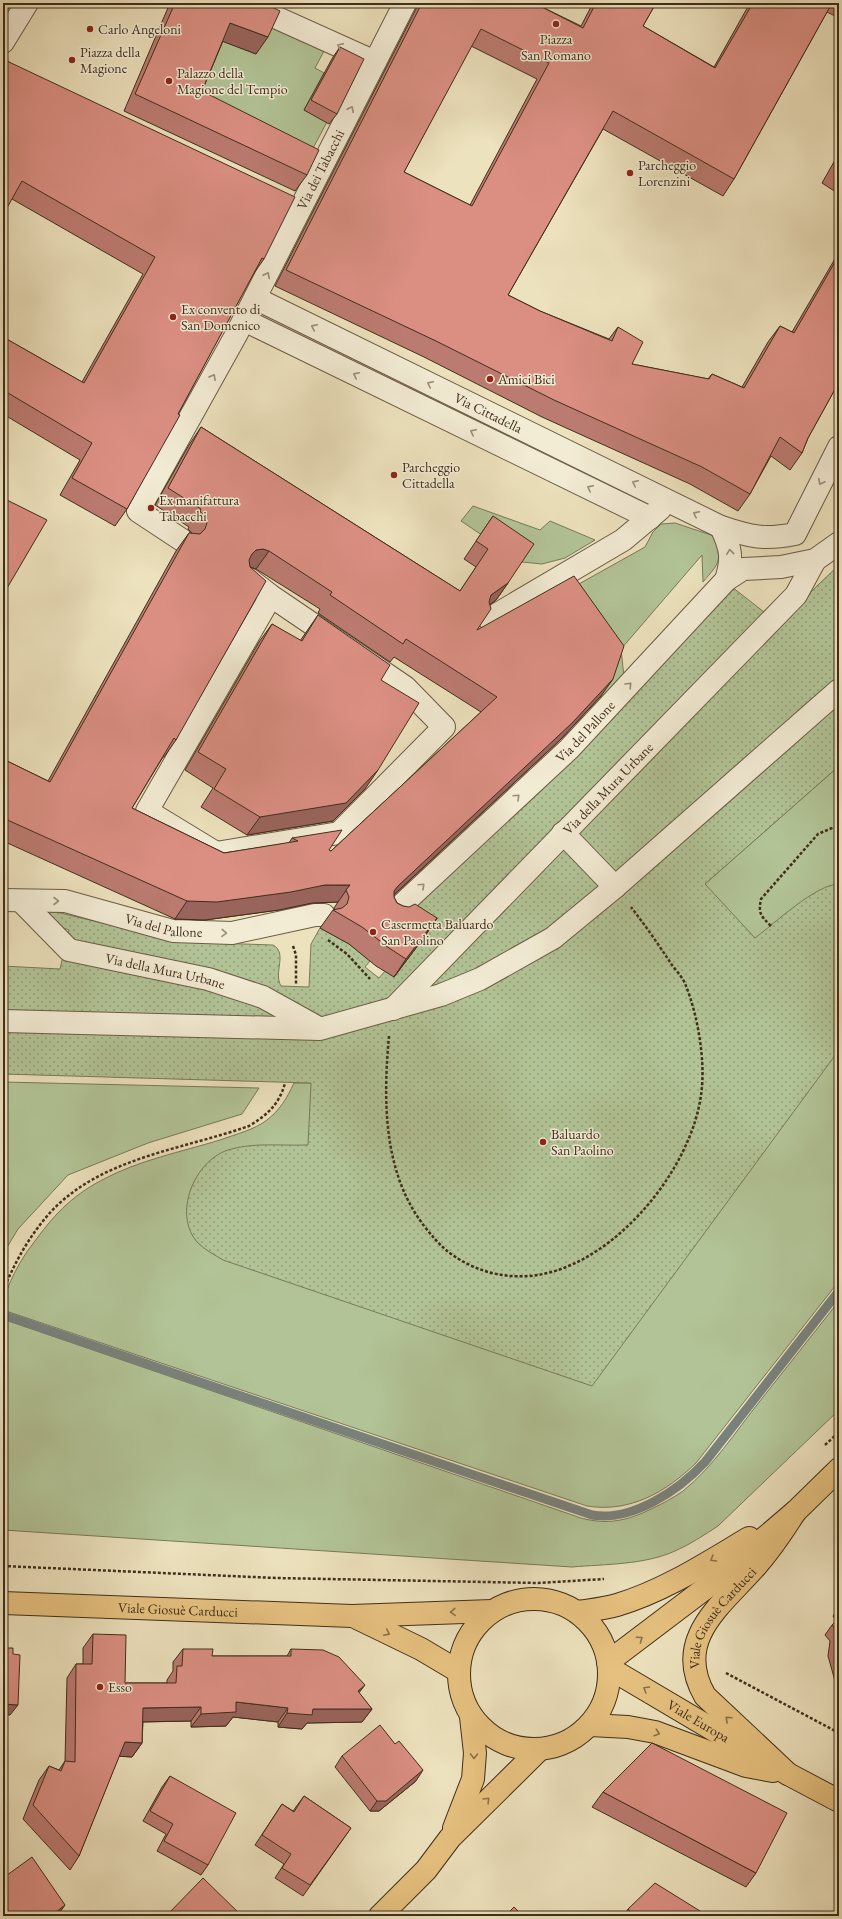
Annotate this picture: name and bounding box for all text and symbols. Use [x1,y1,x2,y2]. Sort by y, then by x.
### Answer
marker: Piazza San Romano [551,19,561,29]
place label: Carlo Angeloni [98,20,182,38]
marker: Carlo Angeloni [85,24,95,34]
place label: Piazza San Romano [521,30,591,64]
place label: Piazza della Magione [80,43,141,77]
one-way arrow [336,43,344,51]
marker: Piazza della Magione [67,55,77,65]
place label: Palazzo della Magione del Tempio [177,64,288,98]
marker: Palazzo della Magione del Tempio [164,76,174,86]
one-way arrow [346,106,354,114]
street label: Via dei Tabacchi [292,126,348,212]
place label: Parcheggio Lorenzini [638,156,696,190]
marker: Parcheggio Lorenzini [625,168,635,178]
one-way arrow [262,272,270,280]
place label: Ex convento di San Domenico [181,300,261,334]
marker: Ex convento di San Domenico [168,312,178,322]
one-way arrow [310,324,318,332]
place label: Amici Bici [497,370,555,388]
one-way arrow [353,372,360,380]
one-way arrow [208,373,215,381]
marker: Amici Bici [485,374,495,384]
one-way arrow [427,381,435,389]
street label: Via Cittadella [451,388,526,437]
one-way arrow [470,429,477,436]
place label: Parcheggio Cittadella [402,458,460,492]
marker: Parcheggio Cittadella [389,470,399,480]
one-way arrow [819,478,826,485]
one-way arrow [632,481,640,488]
one-way arrow [586,485,594,493]
place label: Ex manifattura Tabacchi [159,491,240,525]
marker: Ex manifattura Tabacchi [146,503,156,513]
one-way arrow [693,511,700,518]
one-way arrow [725,549,734,555]
one-way arrow [624,682,631,690]
street label: Via del Pallone [551,696,619,766]
street label: Via della Mura Urbane [559,738,657,838]
one-way arrow [513,795,520,802]
one-way arrow [417,883,425,890]
one-way arrow [53,897,59,905]
street label: Via del Pallone [123,909,203,941]
place label: Casermetta Baluardo San Paolino [381,915,494,949]
marker: Casermetta Baluardo San Paolino [368,927,378,937]
one-way arrow [221,929,227,937]
street label: Via della Mura Urbane [104,949,228,993]
place label: Baluardo San Paolino [551,1125,614,1159]
marker: Baluardo San Paolino [538,1137,548,1147]
one-way arrow [710,1555,717,1562]
street label: Viale Giosuè Carducci [685,1563,760,1669]
street label: Viale Giosuè Carducci [118,1598,239,1621]
one-way arrow [450,1608,456,1616]
one-way arrow [383,1628,390,1636]
one-way arrow [636,1636,643,1644]
place label: Esso [108,1678,132,1696]
marker: Esso [95,1682,105,1692]
one-way arrow [643,1687,650,1694]
street label: Viale Europa [664,1696,733,1747]
one-way arrow [725,1716,733,1723]
one-way arrow [653,1728,660,1737]
one-way arrow [470,1753,478,1759]
one-way arrow [482,1797,490,1805]

